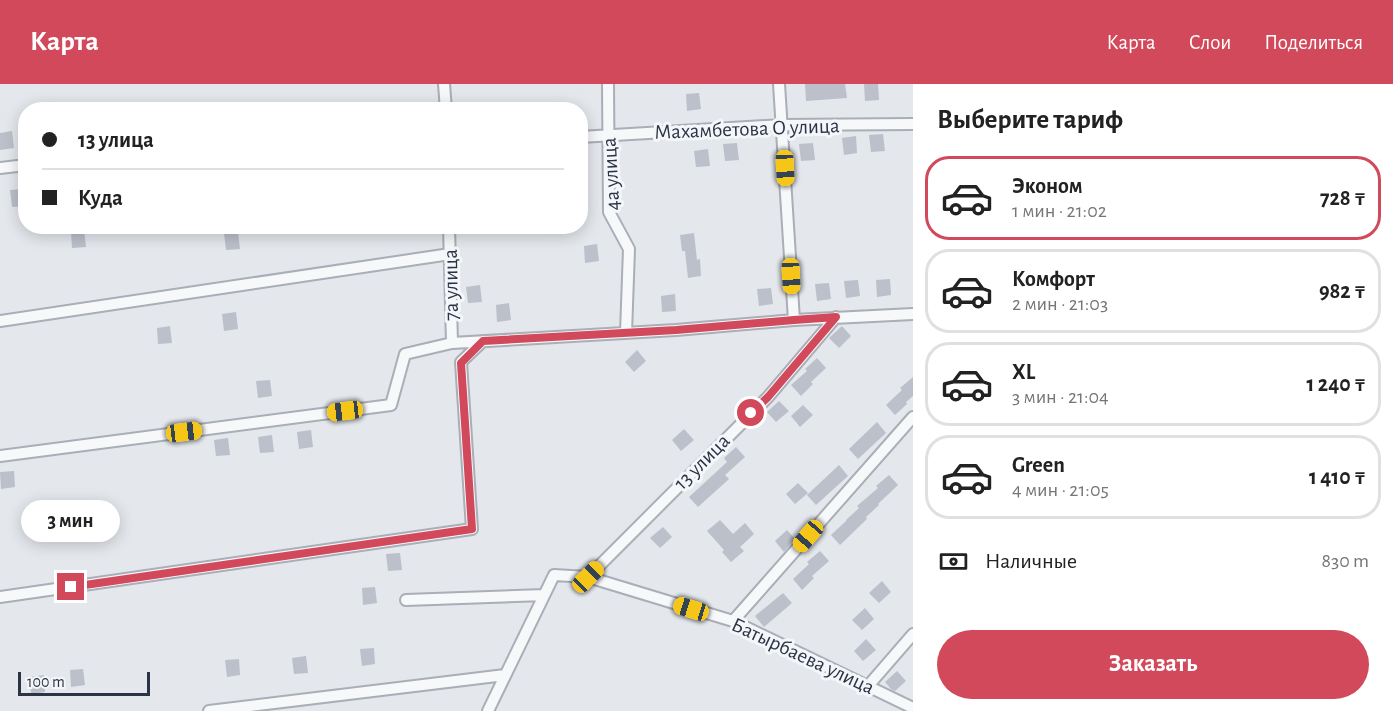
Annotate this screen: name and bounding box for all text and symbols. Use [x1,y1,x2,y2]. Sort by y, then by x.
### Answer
text: Карта [30,28,99,56]
text: Карта [1106,32,1156,53]
text: Слои [1189,32,1231,53]
text: Поделиться [1264,32,1363,53]
text: Выберите тариф [937,106,1123,133]
street label: Махамбетова О улица [654,115,840,143]
text: 13 улица [78,129,154,151]
street label: 4а улица [599,137,623,211]
car [775,150,795,186]
icon: car [940,171,994,225]
text: Эконом [1012,175,1083,197]
text: Куда [78,187,123,209]
text: 728 ₸ [1320,187,1366,209]
text: 1 мин · 21:02 [1012,201,1107,221]
street label: 7а улица [440,249,462,321]
car [781,258,801,294]
icon: car [940,264,994,318]
text: Комфорт [1012,268,1095,290]
text: 982 ₸ [1319,280,1366,302]
text: 2 мин · 21:03 [1012,294,1108,314]
icon: car [940,357,994,411]
text: XL [1012,361,1035,383]
text: 1 240 ₸ [1307,373,1366,395]
text: 3 мин · 21:04 [1012,387,1109,407]
route start [737,399,764,426]
car [326,400,364,422]
car [165,421,203,443]
street label: 13 улица [670,430,734,494]
icon: car [940,450,994,504]
text: Green [1012,454,1065,476]
text: 1 410 ₸ [1309,466,1366,488]
text: 4 мин · 21:05 [1012,480,1109,500]
callout: 3 мин [22,500,121,542]
text: 3 мин [47,511,94,531]
car [789,517,827,555]
icon: cash [937,545,970,578]
text: Наличные [985,550,1077,572]
text: 830 m [1321,551,1369,571]
car [569,558,607,596]
route end [57,573,84,600]
car [671,595,711,623]
street label: Батырбаева улица [728,614,878,698]
button: Заказать [937,630,1369,699]
scale bar [18,669,150,696]
text: 100 m [27,674,65,690]

